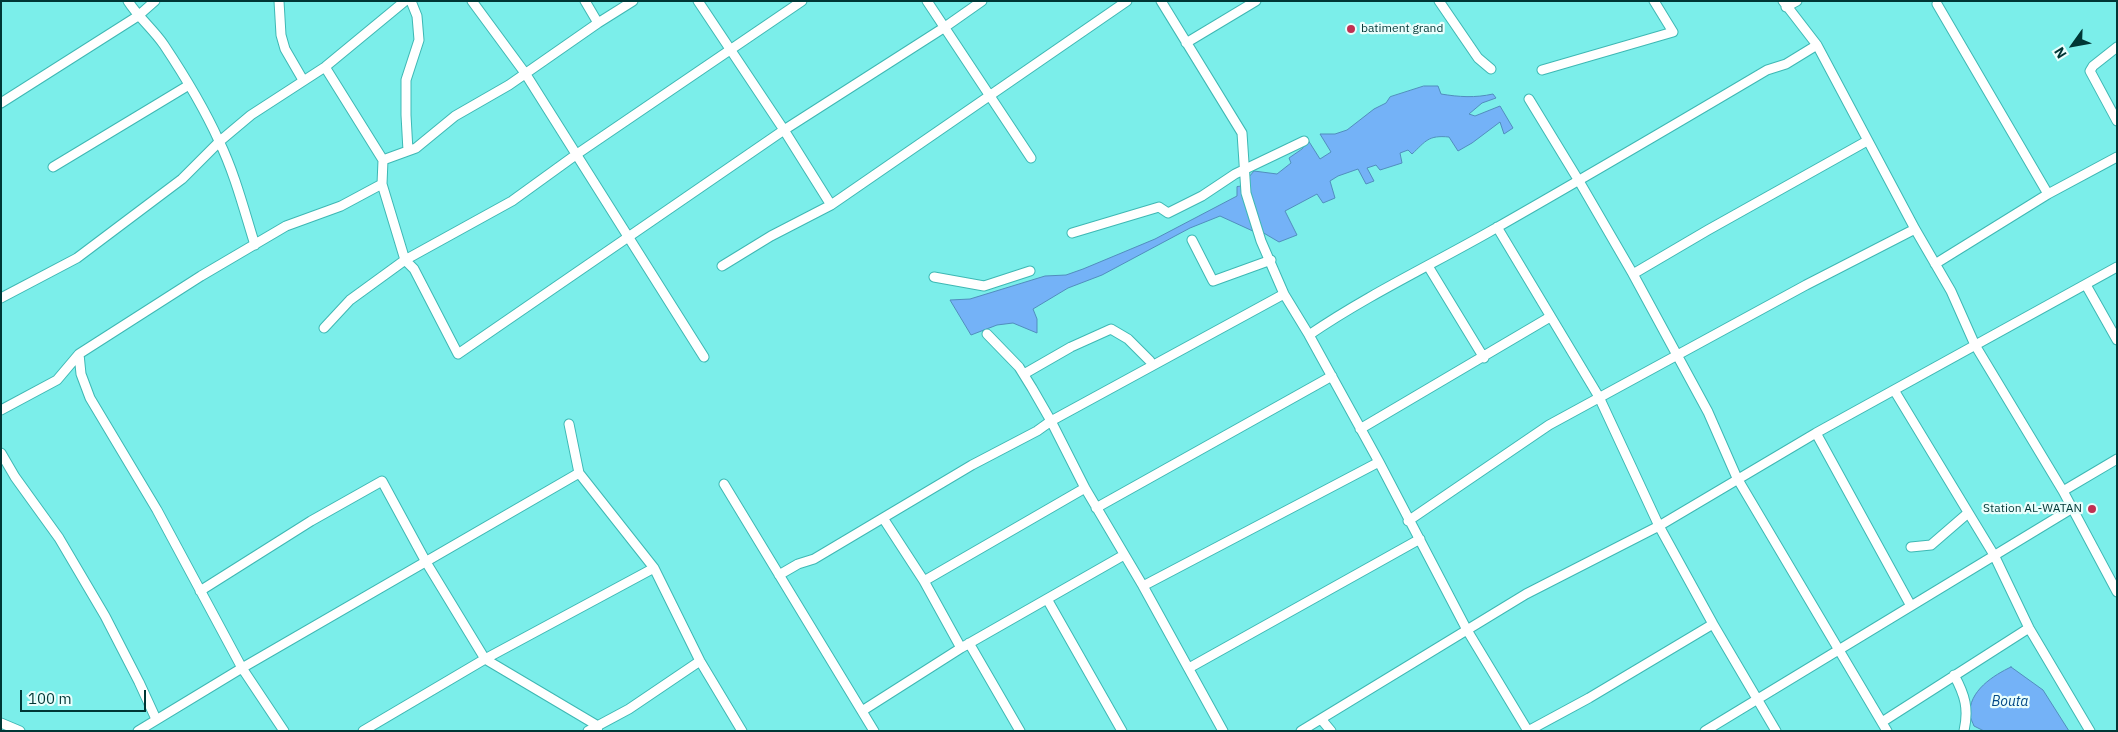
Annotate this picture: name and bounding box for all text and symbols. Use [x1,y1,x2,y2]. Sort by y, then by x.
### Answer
north arrow [2048,20,2098,70]
place label: batiment grand [1361,22,1443,36]
marker: batiment grand [1345,23,1357,35]
text: N [2050,44,2071,62]
place label: Station AL-WATAN [1983,502,2082,516]
marker: Station AL-WATAN [2086,503,2098,515]
scale bar [22,680,149,712]
text: 100 m [28,689,72,708]
water label: Bouta [1992,694,2028,710]

